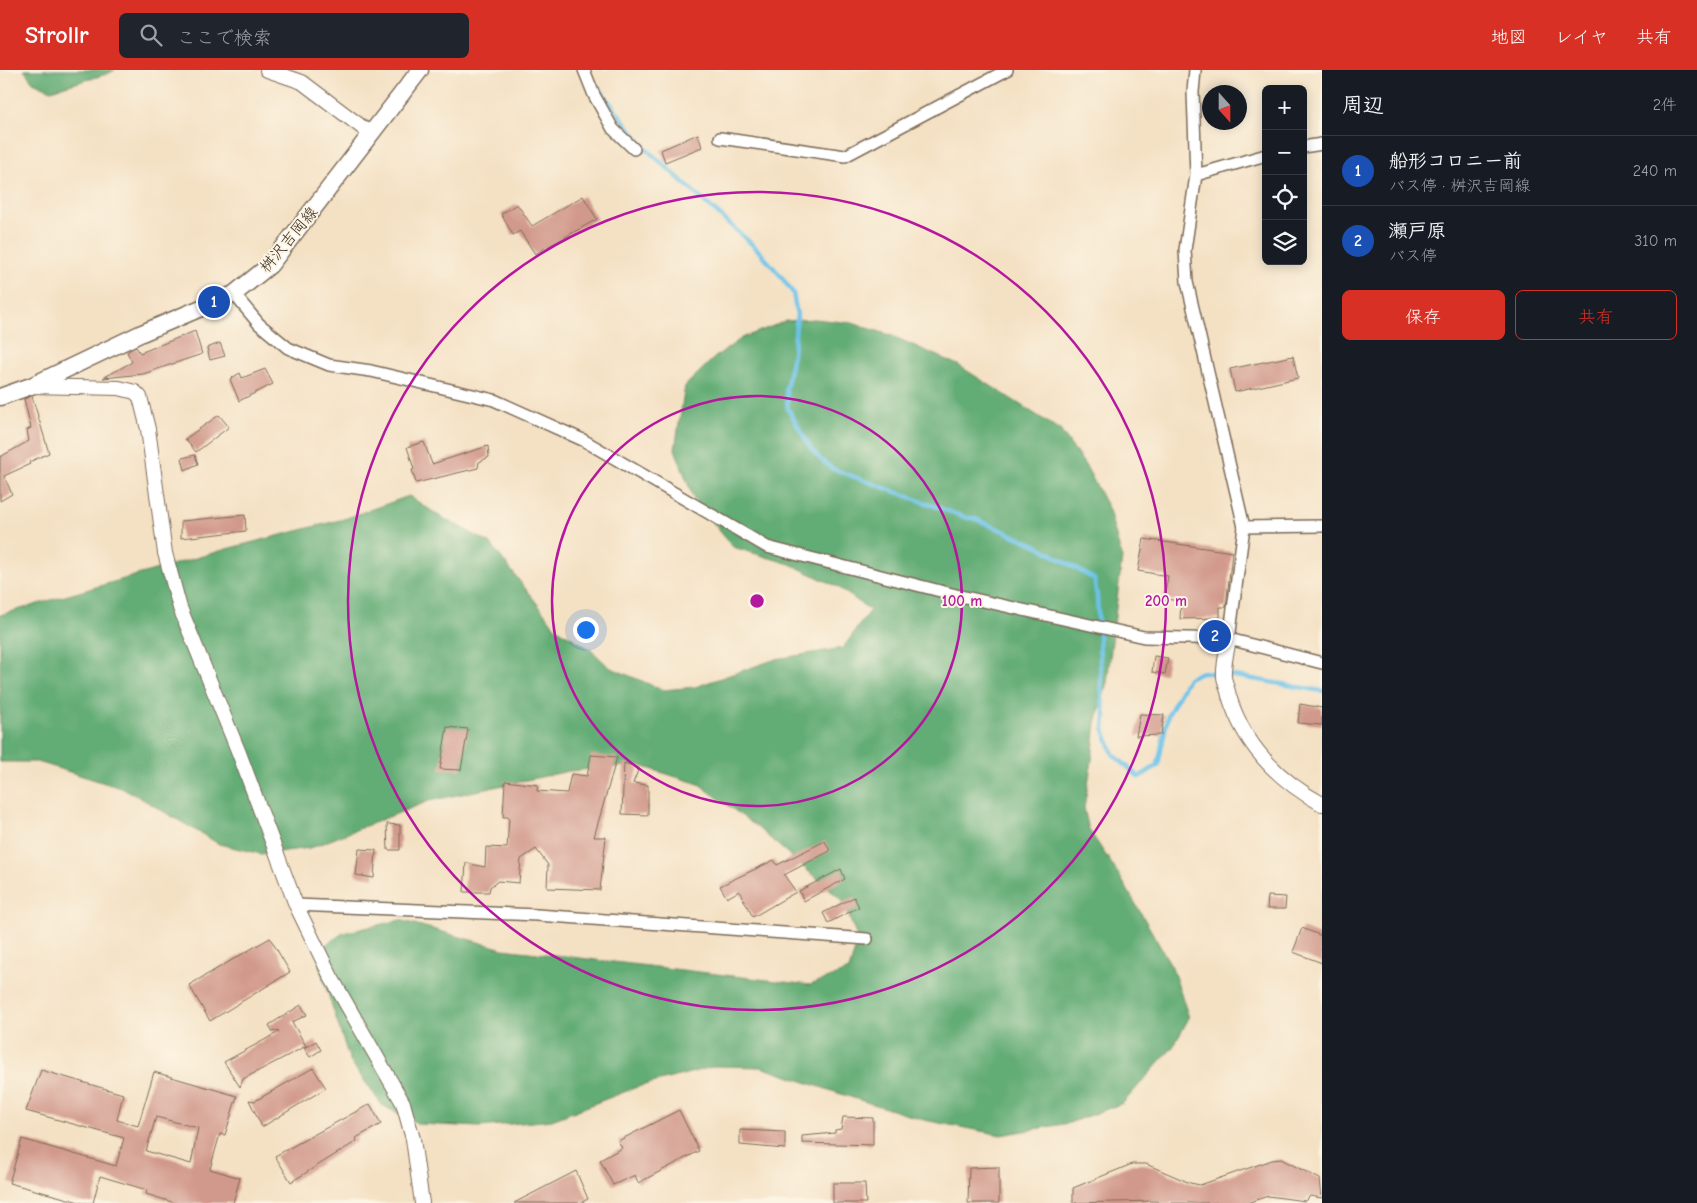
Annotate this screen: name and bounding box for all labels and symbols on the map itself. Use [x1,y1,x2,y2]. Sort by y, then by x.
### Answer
north arrow [1202,85,1247,130]
street label: 桝沢吉岡線 [256,203,321,276]
pin: 1 [198,283,230,321]
centre of rings [748,592,766,610]
text: 100 m [942,592,982,610]
text: 200 m [1145,592,1187,610]
your location [573,617,599,643]
pin: 2 [1199,617,1231,655]

